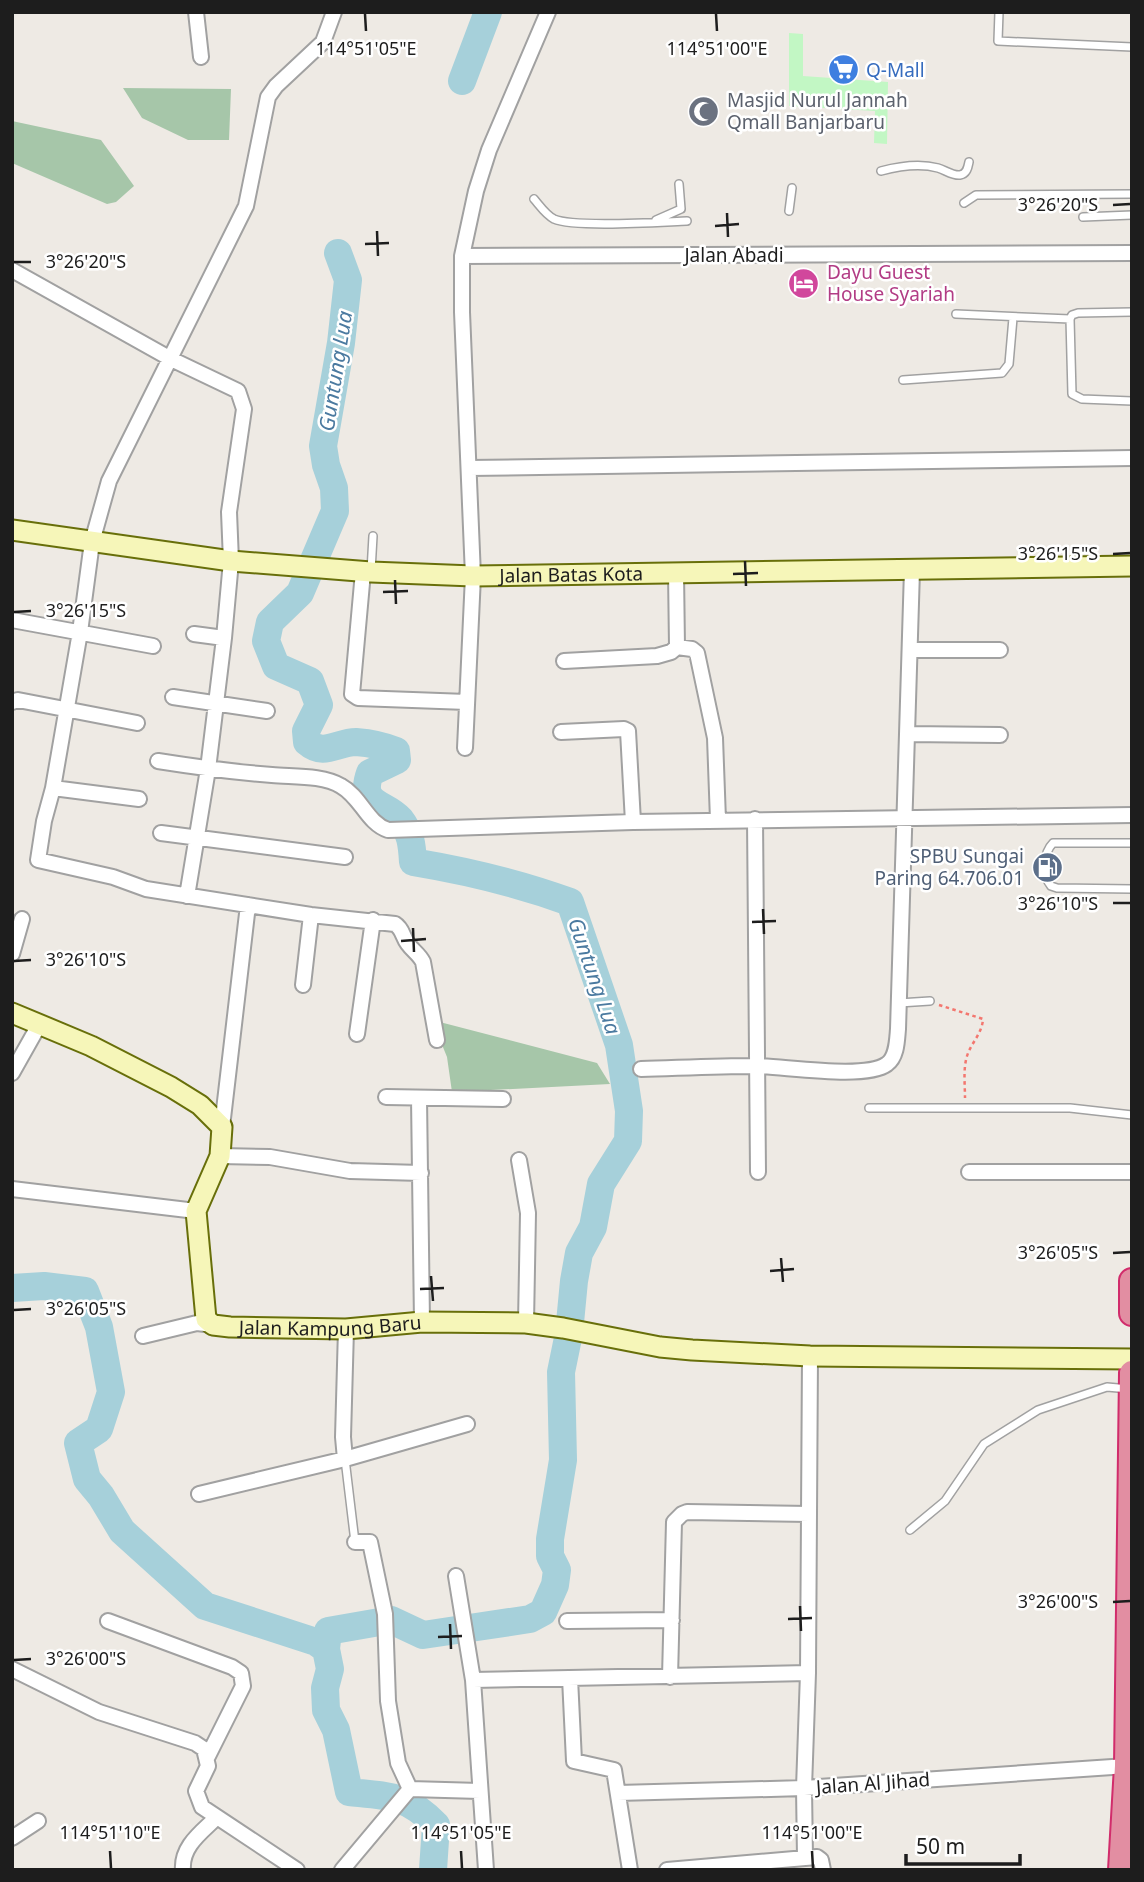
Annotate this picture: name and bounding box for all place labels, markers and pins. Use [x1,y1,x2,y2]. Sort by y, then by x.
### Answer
supermarket icon: Q-Mall [826,53,860,87]
place label: Q-Mall [866,57,925,83]
place label: Masjid Nurul Jannah Qmall Banjarbaru [727,87,908,135]
mosque icon: Masjid Nurul Jannah Qmall Banjarbaru [687,94,721,128]
place label: Dayu Guest House Syariah [827,259,955,307]
hotel icon: Dayu Guest House Syariah [787,266,821,300]
place label: SPBU Sungai Paring 64.706.01 [874,843,1024,891]
fuel station icon: SPBU Sungai Paring 64.706.01 [1030,850,1064,884]

